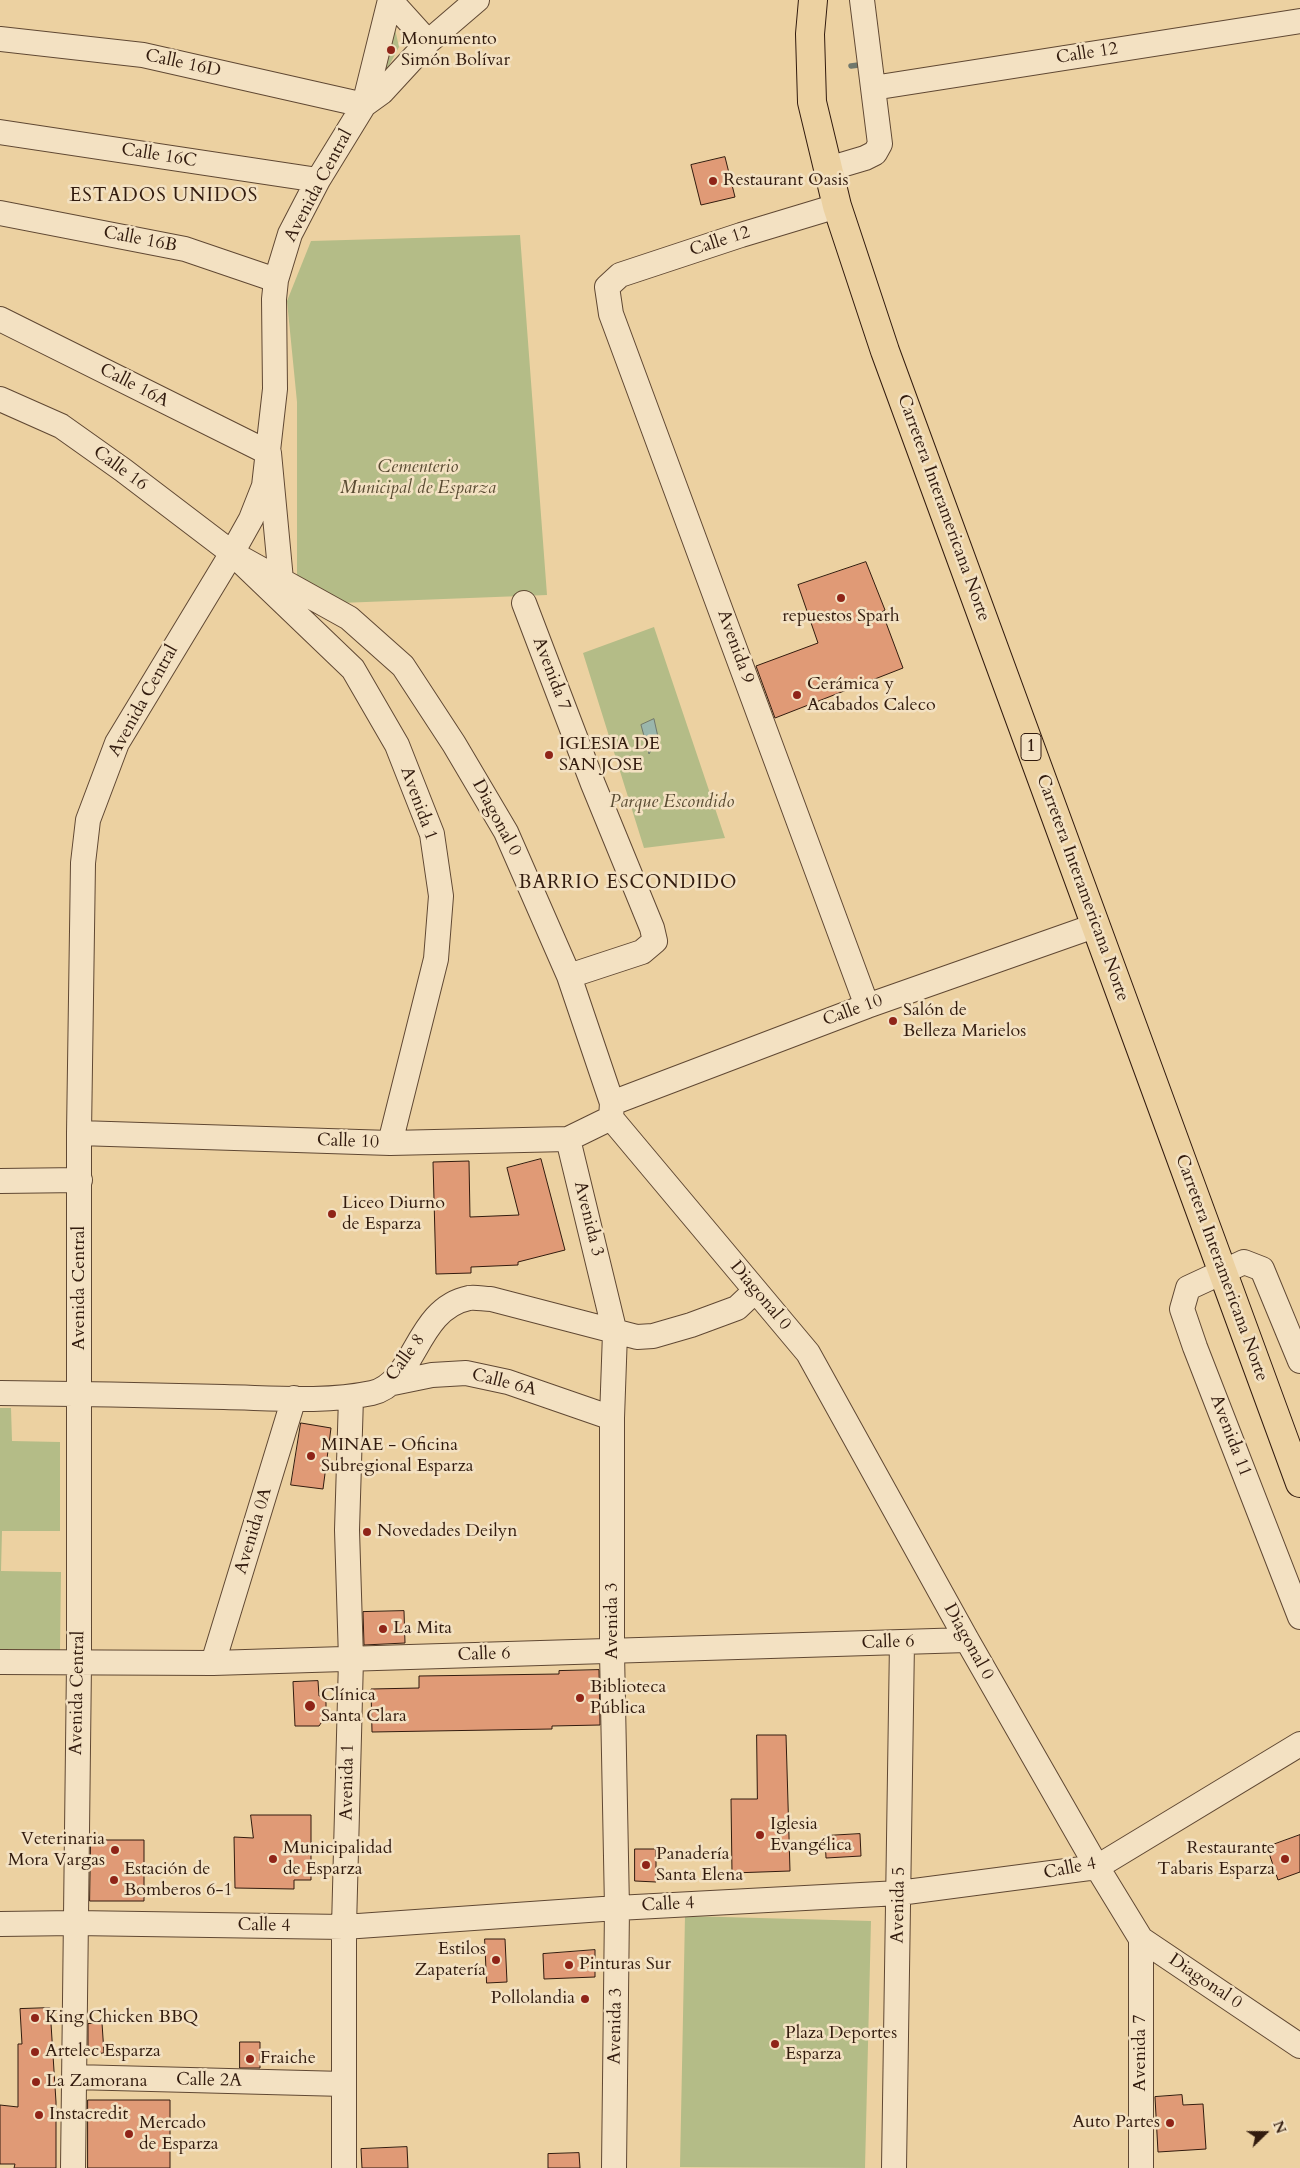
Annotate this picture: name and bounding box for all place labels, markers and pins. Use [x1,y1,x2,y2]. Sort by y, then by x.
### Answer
place label: Monumento Simón Bolívar [401,29,510,72]
marker: Monumento Simón Bolívar [385,44,397,56]
place label: Restaurant Oasis [723,170,849,192]
marker: Restaurant Oasis [707,175,719,187]
marker: repuestos Sparh [835,592,847,604]
place label: repuestos Sparh [782,606,900,628]
place label: Cerámica y Acabados Caleco [807,674,936,716]
marker: Cerámica y Acabados Caleco [791,689,803,701]
place label: IGLESIA DE SAN JOSE [559,734,660,776]
marker: IGLESIA DE SAN JOSE [543,749,555,761]
place label: Salón de Belleza Marielos [903,1000,1026,1042]
marker: Salón de Belleza Marielos [887,1015,899,1027]
place label: Liceo Diurno de Esparza [342,1193,445,1236]
marker: Liceo Diurno de Esparza [326,1208,338,1220]
place label: MINAE - Oficina Subregional Esparza [321,1435,473,1478]
marker: MINAE - Oficina Subregional Esparza [305,1450,317,1462]
place label: Novedades Deilyn [377,1521,518,1543]
marker: Novedades Deilyn [361,1526,373,1538]
place label: La Mita [393,1618,452,1640]
marker: La Mita [377,1623,389,1635]
place label: Biblioteca Pública [590,1677,666,1720]
place label: Clínica Santa Clara [321,1685,407,1728]
marker: Biblioteca Pública [574,1692,586,1704]
marker: Clínica Santa Clara [303,1699,317,1713]
place label: Iglesia Evangélica [770,1814,852,1856]
place label: Veterinaria Mora Vargas [8,1829,105,1872]
marker: Iglesia Evangélica [754,1829,766,1841]
place label: Municipalidad de Esparza [283,1838,392,1880]
place label: Restaurante Tabaris Esparza [1157,1838,1275,1880]
marker: Veterinaria Mora Vargas [109,1844,121,1856]
place label: Panadería Santa Elena [656,1844,743,1886]
marker: Municipalidad de Esparza [267,1853,279,1865]
marker: Restaurante Tabaris Esparza [1279,1853,1291,1865]
place label: Estación de Bomberos 6-1 [124,1859,233,1902]
marker: Panadería Santa Elena [640,1859,652,1871]
marker: Estación de Bomberos 6-1 [108,1874,120,1886]
place label: Estilos Zapatería [415,1939,486,1982]
marker: Estilos Zapatería [490,1954,502,1966]
place label: Pinturas Sur [579,1954,671,1976]
marker: Pinturas Sur [563,1959,575,1971]
place label: Pollolandia [491,1988,575,2010]
marker: Pollolandia [579,1993,591,2005]
place label: King Chicken BBQ [45,2007,198,2029]
marker: King Chicken BBQ [29,2012,41,2024]
place label: Plaza Deportes Esparza [785,2023,897,2066]
marker: Plaza Deportes Esparza [769,2038,781,2050]
place label: Artelec Esparza [45,2041,161,2063]
marker: Artelec Esparza [29,2046,41,2058]
place label: Fraiche [260,2048,316,2070]
marker: Fraiche [244,2053,256,2065]
place label: La Zamorana [46,2071,147,2093]
marker: La Zamorana [30,2076,42,2088]
place label: Instacredit [49,2104,128,2126]
marker: Instacredit [33,2109,45,2121]
place label: Auto Partes [1072,2112,1160,2134]
place label: Mercado de Esparza [139,2113,218,2156]
marker: Auto Partes [1164,2117,1176,2129]
marker: Mercado de Esparza [123,2128,135,2140]

